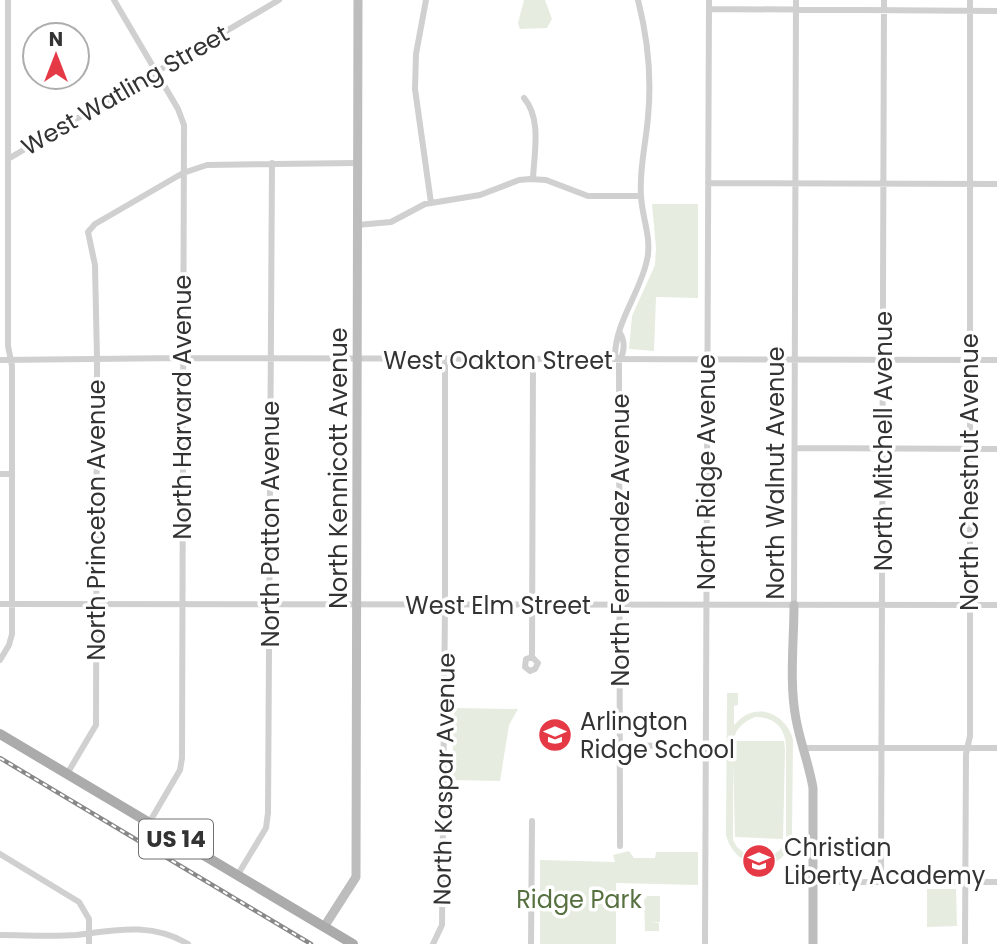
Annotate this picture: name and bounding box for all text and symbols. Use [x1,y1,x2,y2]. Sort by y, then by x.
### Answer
street label: West Watling Street [15,17,235,163]
north arrow [21,21,91,91]
text: N [49,26,63,53]
street label: North Harvard Avenue [166,275,199,539]
street label: North Mitchell Avenue [867,311,900,571]
street label: North Kennicott Avenue [322,327,355,609]
street label: North Chestnut Avenue [953,333,986,611]
street label: West Oakton Street [383,344,613,377]
street label: North Walnut Avenue [759,346,792,600]
street label: North Ridge Avenue [690,354,723,590]
street label: North Princeton Avenue [80,379,113,661]
street label: North Fernandez Avenue [604,393,637,687]
street label: North Patton Avenue [254,401,287,647]
street label: West Elm Street [405,589,591,622]
street label: North Kaspar Avenue [425,652,463,906]
place label: Arlington Ridge School [580,705,735,766]
school or university icon: Arlington Ridge School [536,716,574,754]
road number: US 14 [139,820,213,859]
place label: Christian Liberty Academy [784,831,986,892]
school or university icon: Christian Liberty Academy [740,842,778,880]
park label: Ridge Park [516,883,642,916]

